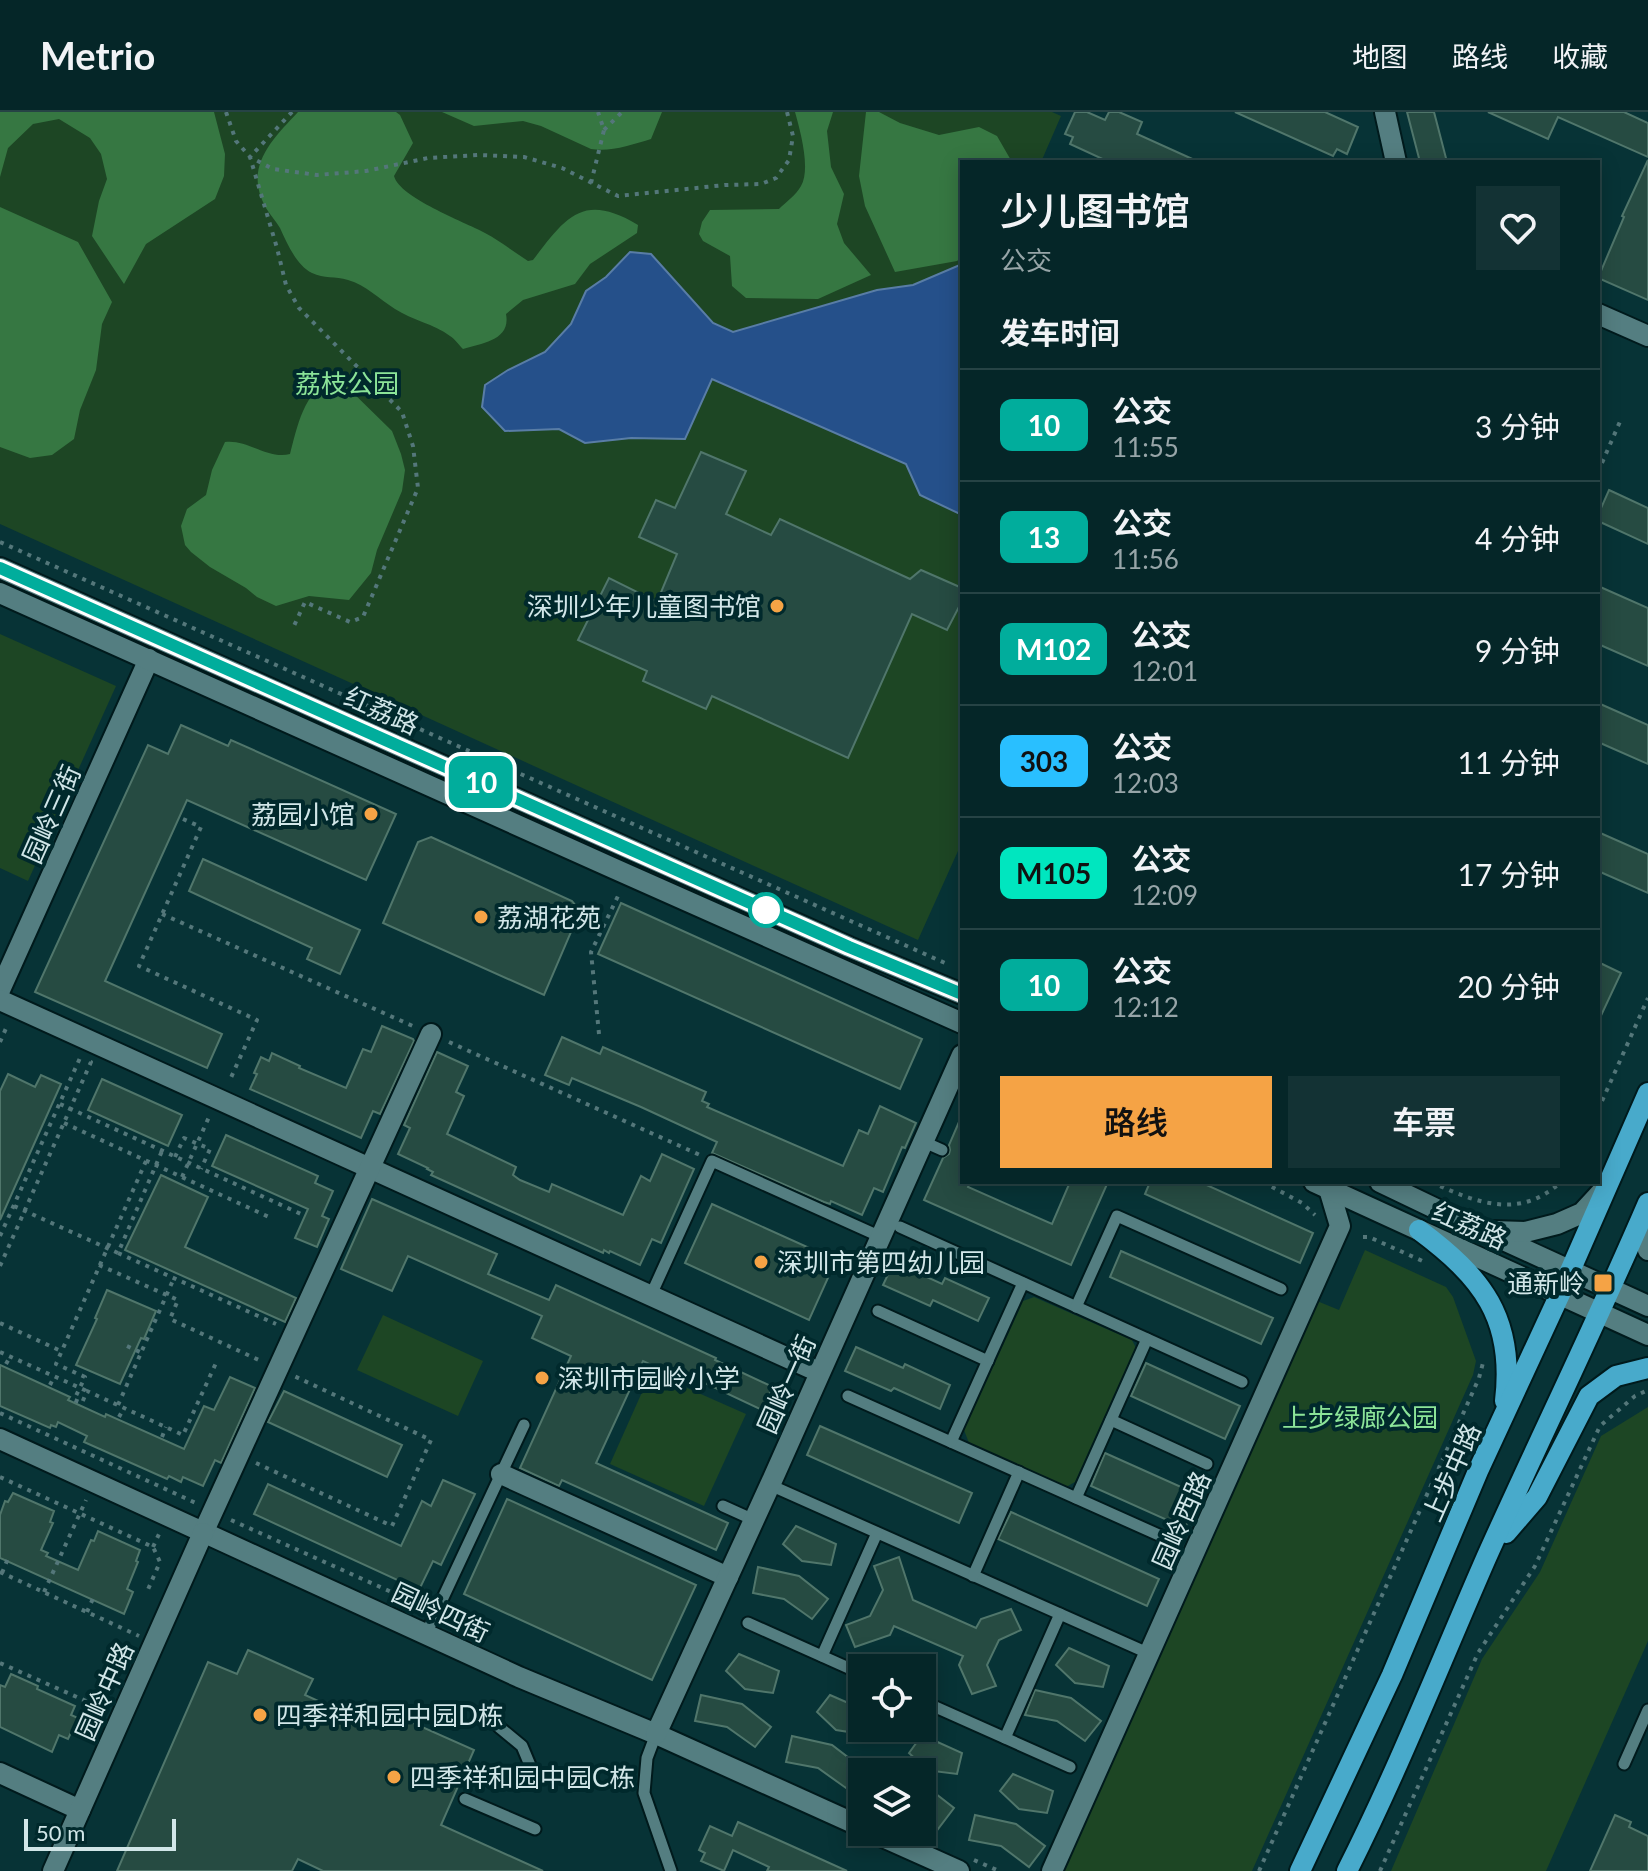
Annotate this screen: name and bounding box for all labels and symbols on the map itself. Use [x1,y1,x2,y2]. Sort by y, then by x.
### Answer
park label: 荔枝公园 [295,367,399,399]
place label: 深圳少年儿童图书馆 [527,590,761,622]
marker: 深圳少年儿童图书馆 [768,597,786,615]
street label: 红荔路 [340,680,424,740]
line badge: 10 [445,756,517,808]
street label: 园岭三街 [15,760,87,868]
place label: 荔园小馆 [251,798,355,830]
marker: 荔园小馆 [362,805,380,823]
unlabelled marker [749,893,783,927]
place label: 荔湖花苑 [497,901,601,933]
marker: 荔湖花苑 [472,908,490,926]
street label: 红荔路 [1428,1195,1512,1255]
place label: 深圳市第四幼儿园 [777,1246,985,1278]
marker: 深圳市第四幼儿园 [752,1253,770,1271]
place label: 通新岭 [1507,1267,1585,1299]
marker: 通新岭 [1592,1272,1614,1294]
street label: 园岭一街 [750,1330,822,1438]
place label: 深圳市园岭小学 [558,1362,740,1394]
marker: 深圳市园岭小学 [533,1369,551,1387]
park label: 上步绿廊公园 [1282,1401,1438,1433]
street label: 上步中路 [1415,1418,1487,1526]
street label: 园岭西路 [1145,1466,1217,1574]
street label: 园岭四街 [387,1576,495,1648]
street label: 园岭中路 [68,1637,140,1745]
place label: 四季祥和园中园D栋 [276,1699,504,1731]
marker: 四季祥和园中园D栋 [251,1706,269,1724]
place label: 四季祥和园中园C栋 [410,1761,635,1793]
marker: 四季祥和园中园C栋 [385,1768,403,1786]
scale bar [24,1815,176,1851]

